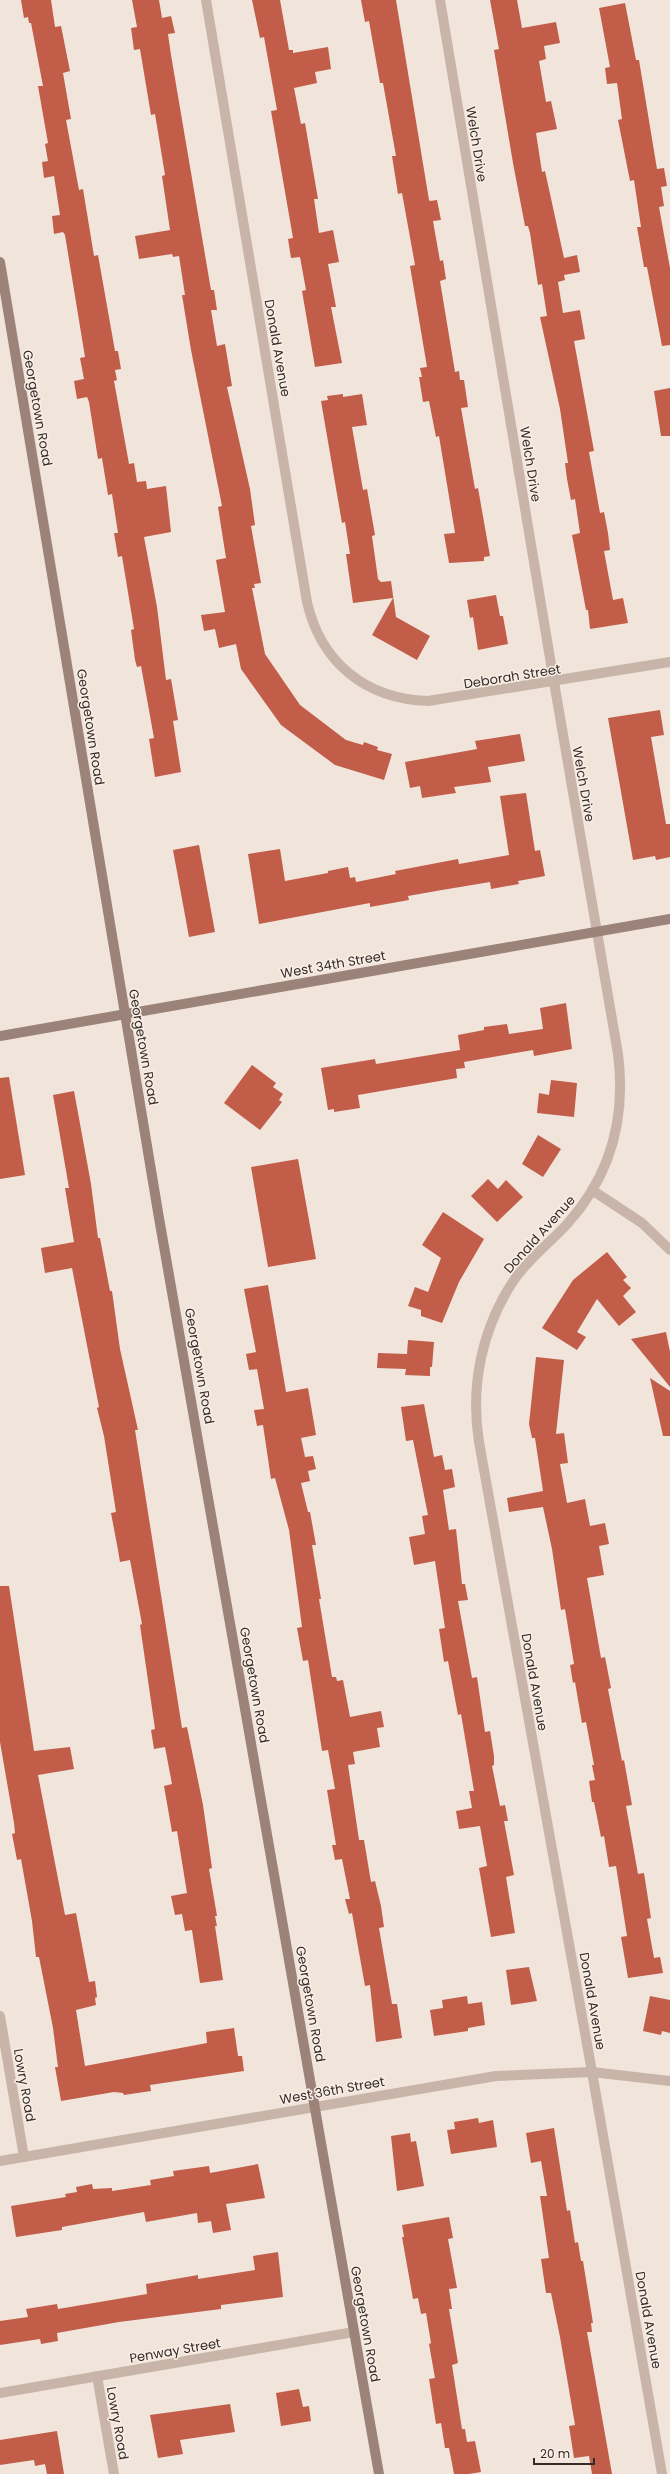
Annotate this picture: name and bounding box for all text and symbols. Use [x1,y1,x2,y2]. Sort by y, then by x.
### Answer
street label: Welch Drive [461,105,492,183]
street label: Donald Avenue [260,298,295,398]
street label: Georgetown Road [18,349,57,468]
street label: Welch Drive [515,425,546,503]
street label: Deborah Street [462,659,562,694]
street label: Georgetown Road [72,668,109,787]
street label: Welch Drive [568,745,599,823]
street label: West 34th Street [279,946,387,983]
street label: Georgetown Road [124,988,163,1107]
street label: Donald Avenue [499,1191,580,1277]
street label: Georgetown Road [180,1307,219,1426]
street label: Georgetown Road [235,1626,274,1745]
street label: Donald Avenue [517,1632,552,1732]
street label: Georgetown Road [291,1945,330,2064]
street label: Donald Avenue [575,1951,610,2051]
street label: Lowry Road [9,2047,40,2123]
street label: West 36th Street [278,2072,386,2109]
street label: Georgetown Road [346,2265,385,2384]
street label: Donald Avenue [631,2270,666,2370]
street label: Penway Street [128,2333,222,2368]
street label: Lowry Road [102,2385,133,2461]
scale bar [534,2440,594,2466]
text: 20 m [540,2445,570,2462]

